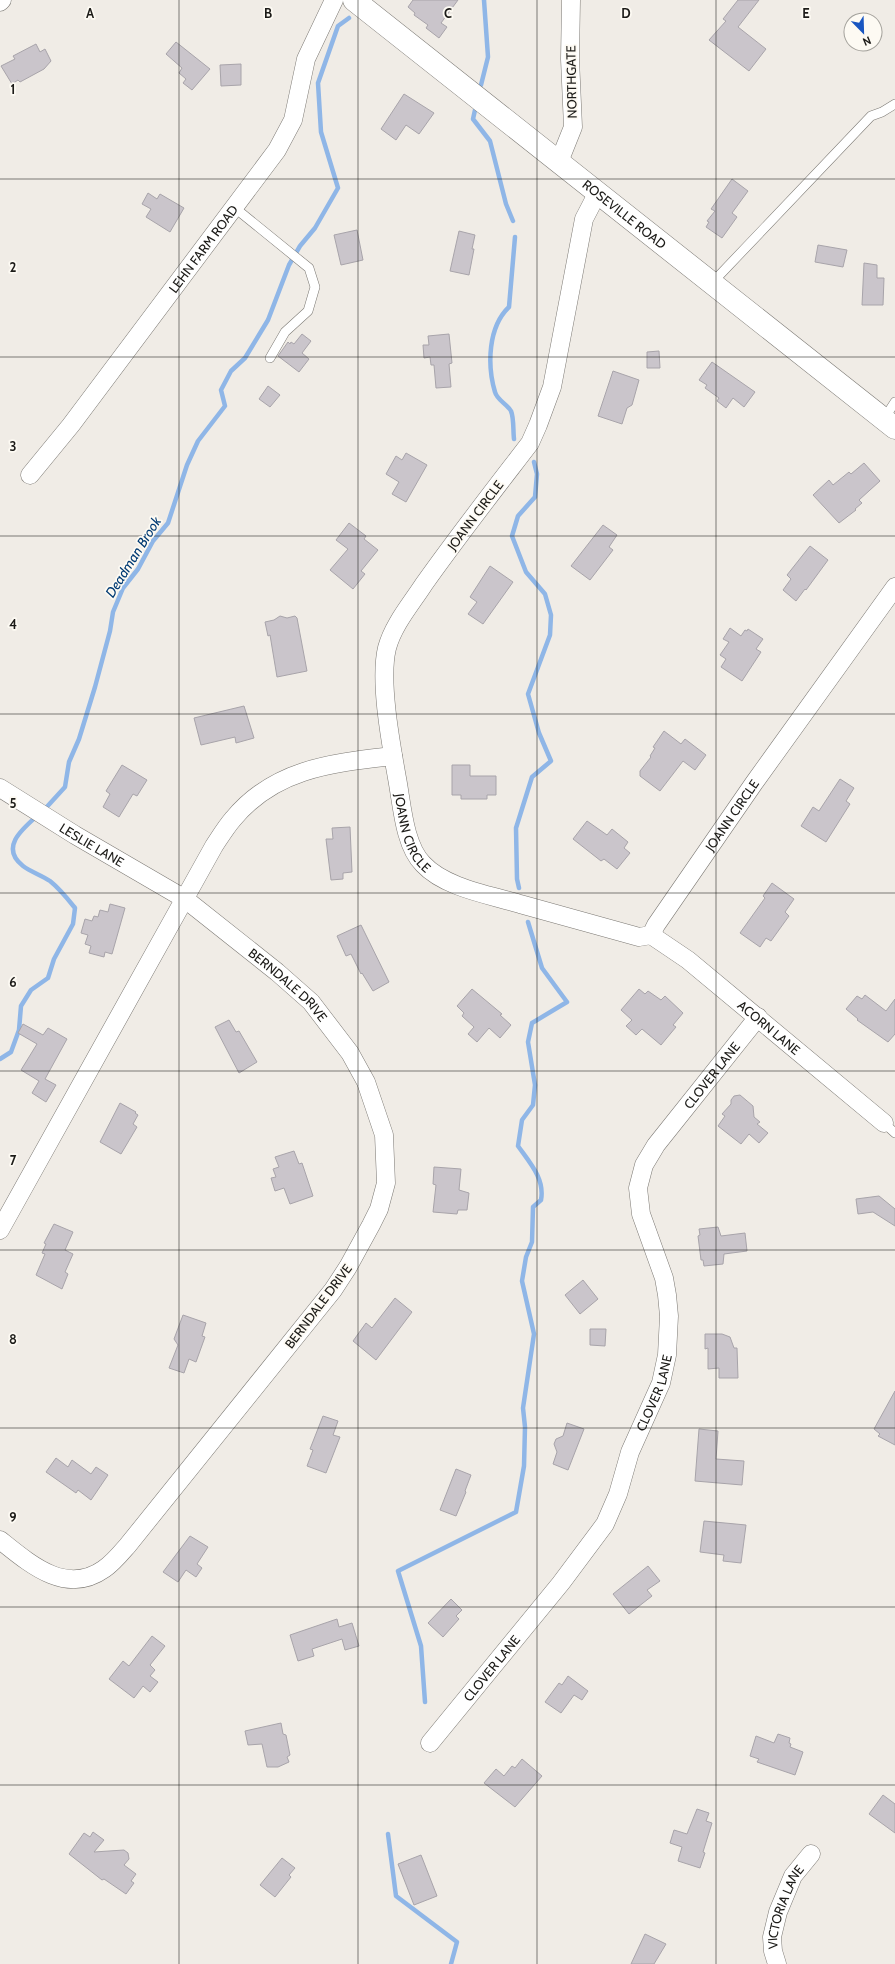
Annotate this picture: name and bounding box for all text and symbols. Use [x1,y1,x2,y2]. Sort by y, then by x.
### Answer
text: A [86,5,95,21]
text: B [264,5,272,21]
text: C [444,5,452,21]
text: D [621,5,631,21]
text: E [802,5,810,21]
north arrow [843,12,883,52]
text: N [861,33,873,49]
street label: NORTHGATE [562,45,580,119]
text: 1 [11,81,15,97]
street label: ROSEVILLE ROAD [579,176,670,252]
street label: LEHN FARM ROAD [165,202,241,296]
text: 2 [10,259,17,275]
text: 3 [9,438,17,454]
street label: JOANN CIRCLE [443,477,506,554]
water label: Deadman Brook [101,512,165,601]
text: 4 [9,616,17,632]
street label: JOANN CIRCLE [701,776,762,855]
street label: JOANN CIRCLE [392,791,434,876]
text: 5 [10,795,17,811]
street label: LESLIE LANE [57,819,127,870]
street label: BERNDALE DRIVE [245,945,331,1025]
text: 6 [9,974,17,990]
street label: ACORN LANE [734,997,804,1058]
street label: CLOVER LANE [680,1039,743,1112]
text: 7 [10,1152,17,1168]
street label: BERNDALE DRIVE [281,1261,355,1351]
text: 8 [9,1331,17,1347]
street label: CLOVER LANE [632,1353,675,1434]
text: 9 [9,1509,17,1525]
street label: CLOVER LANE [460,1632,523,1704]
street label: VICTORIA LANE [764,1862,807,1950]

